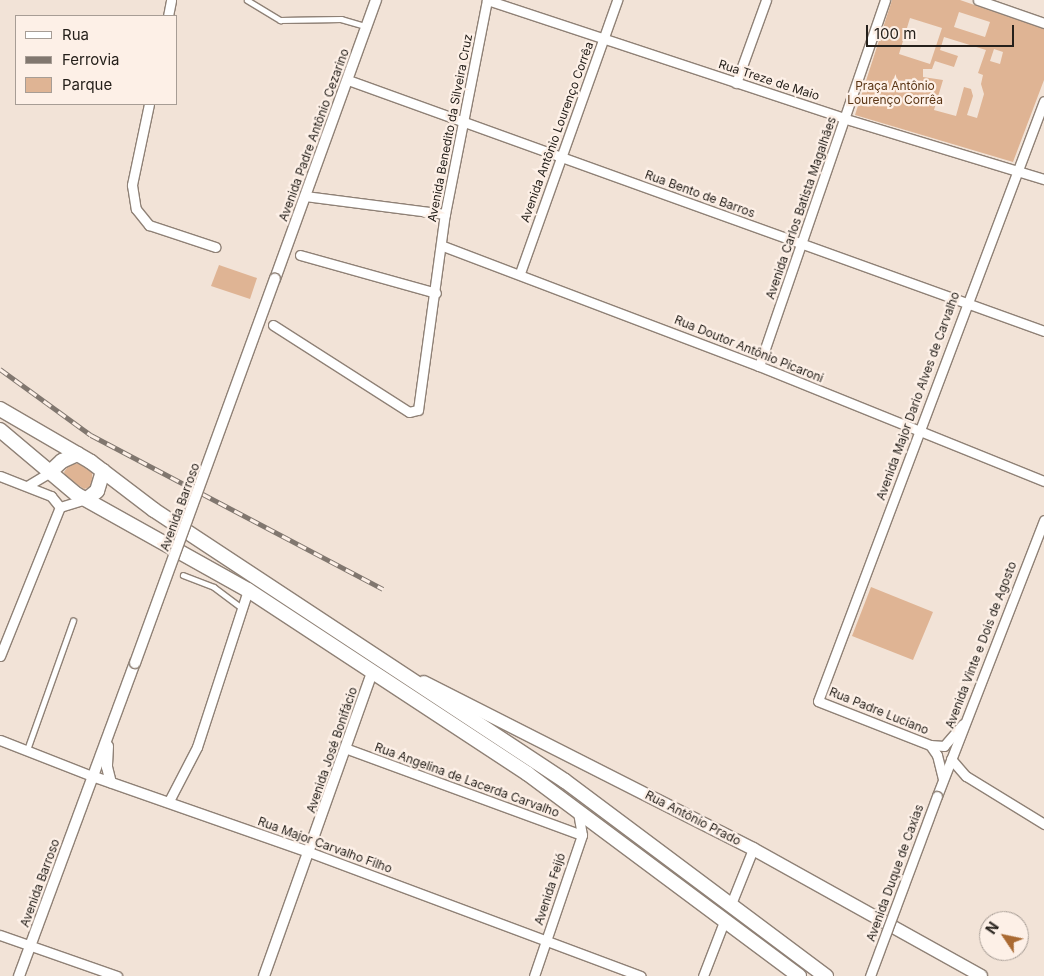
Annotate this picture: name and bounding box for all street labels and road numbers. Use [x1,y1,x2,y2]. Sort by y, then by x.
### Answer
street label: Avenida Benedito da Silveira Cruz [425,33,475,223]
street label: Avenida Antônio Lourenço Corrêa [518,40,596,224]
street label: Avenida Padre Antônio Cezarino [276,47,352,223]
street label: Rua Treze de Maio [717,57,821,103]
street label: Avenida Carlos Batista Magalhães [763,115,839,301]
street label: Rua Bento de Barros [643,167,757,221]
street label: Avenida Major Dario Alves de Carvalho [874,290,962,502]
street label: Rua Doutor Antônio Picaroni [672,312,826,386]
street label: Avenida Barroso [157,461,203,553]
street label: Avenida Vinte e Dois de Agosto [942,560,1020,730]
street label: Rua Padre Luciano [827,684,931,738]
street label: Avenida José Bonifácio [304,685,360,815]
street label: Rua Angelina de Lacerda Carvalho [373,740,561,820]
street label: Rua Antônio Prado [643,788,743,848]
street label: Avenida Duque de Caxias [863,803,927,943]
street label: Rua Major Carvalho Filho [256,814,394,876]
street label: Avenida Barroso [17,837,63,929]
street label: Avenida Feijó [532,851,568,927]

